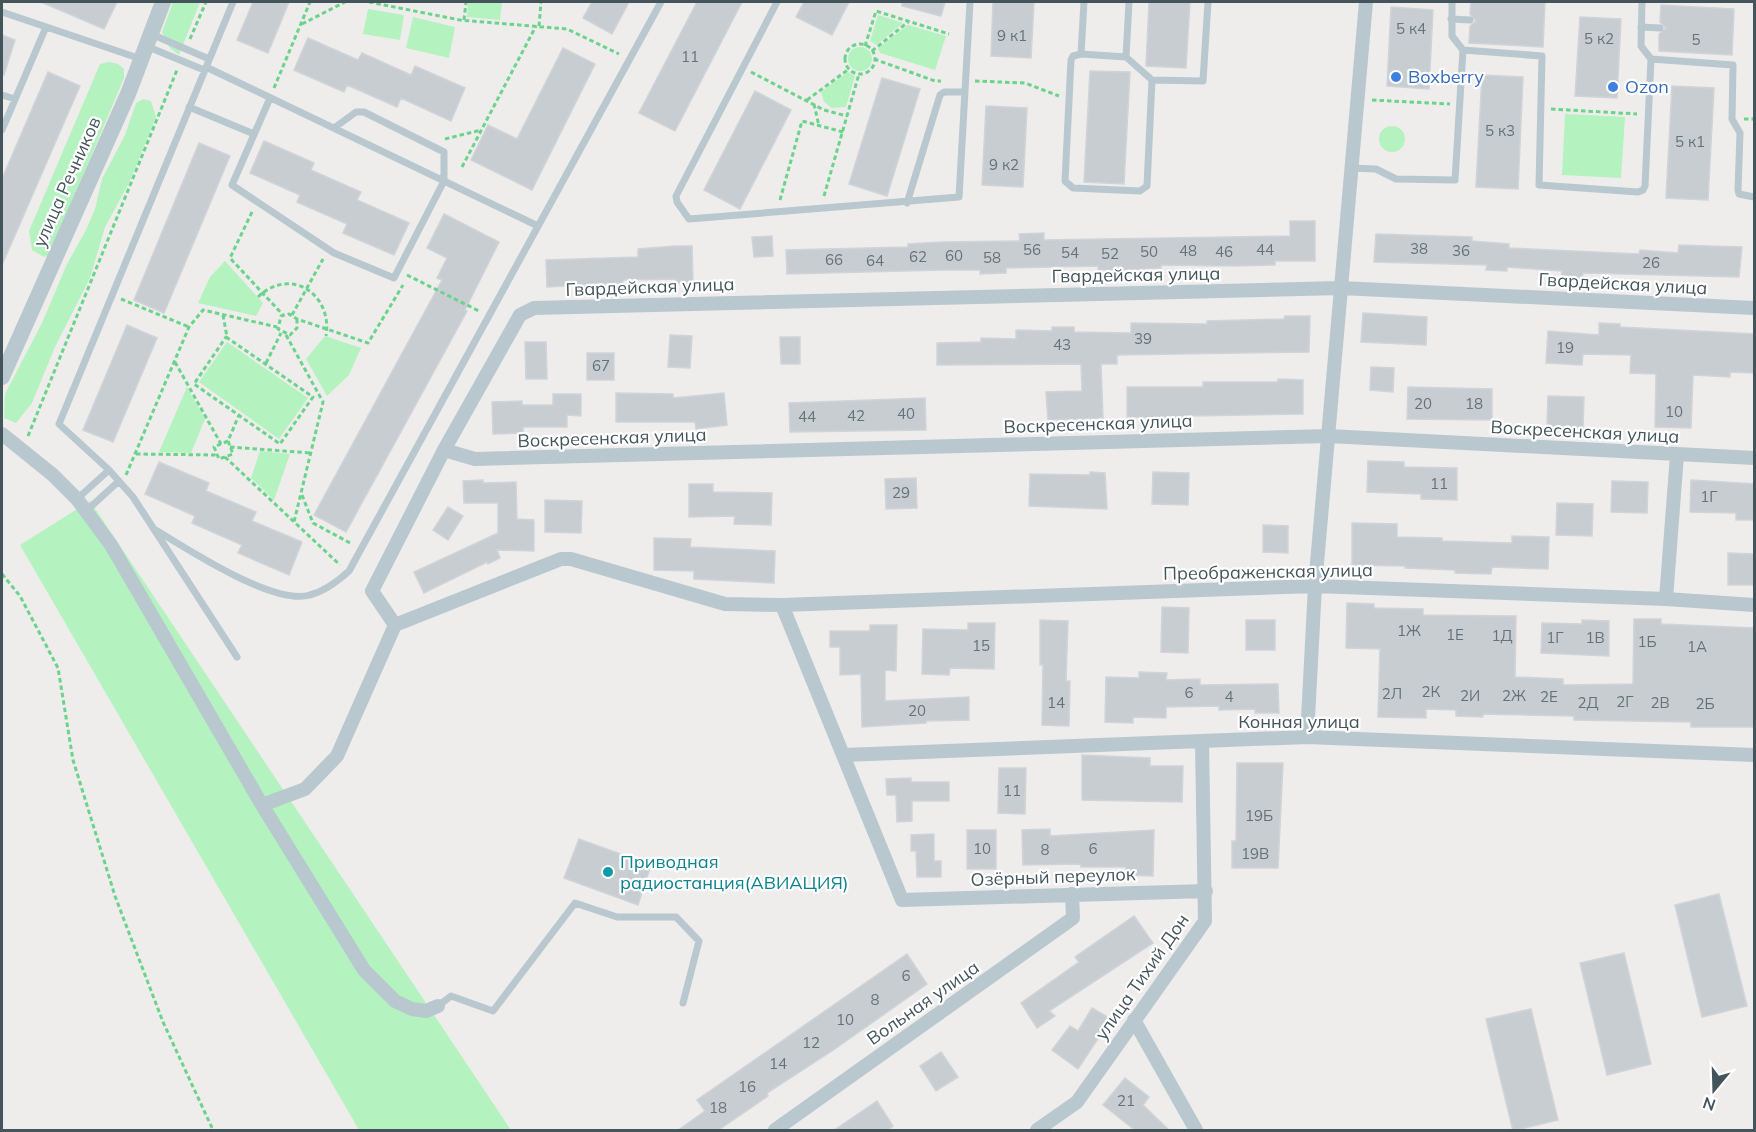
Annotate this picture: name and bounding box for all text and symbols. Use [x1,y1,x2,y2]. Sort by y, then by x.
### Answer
house number: 5 к4 [1396,19,1426,38]
house number: 9 к1 [997,26,1027,45]
house number: 5 к2 [1584,29,1614,48]
house number: 5 [1691,30,1701,49]
house number: 11 [681,47,699,66]
place label: Boxberry [1408,65,1484,88]
marker: Boxberry [1389,70,1403,84]
place label: Ozon [1625,75,1669,98]
marker: Ozon [1606,80,1620,94]
street label: улица Речников [27,113,106,251]
house number: 5 к3 [1485,121,1515,140]
house number: 5 к1 [1675,132,1705,151]
house number: 9 к2 [989,155,1019,174]
house number: 38 [1410,239,1428,258]
house number: 56 [1023,240,1041,259]
house number: 44 [1256,240,1274,259]
house number: 48 [1179,241,1197,260]
house number: 36 [1452,241,1470,260]
house number: 50 [1140,242,1158,261]
house number: 46 [1215,242,1233,261]
house number: 54 [1061,243,1079,262]
house number: 52 [1101,244,1119,263]
house number: 60 [945,246,963,265]
house number: 62 [909,247,927,266]
house number: 58 [983,248,1001,267]
house number: 66 [825,250,843,269]
house number: 64 [866,251,884,270]
house number: 26 [1642,253,1660,272]
street label: Гвардейская улица [1051,262,1221,287]
street label: Гвардейская улица [1538,268,1708,299]
street label: Гвардейская улица [565,272,735,301]
house number: 39 [1134,329,1152,348]
house number: 43 [1053,335,1071,354]
house number: 19 [1556,338,1574,357]
house number: 67 [592,356,610,375]
house number: 20 [1414,394,1432,413]
house number: 18 [1465,394,1483,413]
house number: 10 [1665,402,1683,421]
house number: 40 [897,404,915,423]
house number: 42 [847,406,865,425]
house number: 44 [798,407,816,426]
street label: Воскресенская улица [1003,409,1193,438]
street label: Воскресенская улица [1490,415,1680,448]
street label: Воскресенская улица [517,423,707,452]
house number: 11 [1430,474,1448,493]
house number: 29 [892,483,910,502]
house number: 1Г [1700,487,1718,506]
street label: Преображенская улица [1163,558,1373,585]
house number: 1Ж [1397,621,1421,640]
house number: 1Е [1446,625,1464,644]
house number: 1Д [1491,626,1513,645]
house number: 1Г [1546,628,1564,647]
house number: 1В [1585,628,1605,647]
house number: 1Б [1637,632,1657,651]
house number: 15 [972,636,990,655]
house number: 1А [1687,637,1707,656]
house number: 2К [1422,682,1441,701]
house number: 6 [1184,683,1194,702]
house number: 2Л [1382,684,1402,703]
house number: 2И [1460,686,1480,705]
house number: 2Ж [1502,686,1526,705]
house number: 4 [1224,687,1234,706]
house number: 2Е [1540,687,1558,706]
house number: 2Г [1616,692,1634,711]
house number: 14 [1047,693,1065,712]
house number: 2Д [1577,693,1599,712]
house number: 2В [1650,693,1670,712]
house number: 2Б [1695,694,1715,713]
house number: 20 [908,701,926,720]
street label: Конная улица [1238,710,1360,733]
house number: 11 [1003,781,1021,800]
house number: 19Б [1245,806,1273,825]
house number: 10 [973,839,991,858]
house number: 6 [1088,839,1098,858]
house number: 8 [1040,840,1050,859]
house number: 19В [1241,844,1269,863]
place label: Приводная радиостанция(АВИАЦИЯ) [620,850,849,894]
street label: Озёрный переулок [970,862,1136,891]
marker: Приводная радиостанция(АВИАЦИЯ) [601,865,615,879]
street label: улица Тихий Дон [1089,909,1194,1044]
street label: Вольная улица [862,955,983,1050]
house number: 6 [901,966,911,985]
house number: 8 [870,990,880,1009]
house number: 10 [836,1010,854,1029]
house number: 12 [802,1033,820,1052]
house number: 14 [769,1054,787,1073]
north arrow [1684,1060,1744,1120]
house number: 16 [738,1077,756,1096]
house number: 21 [1117,1091,1135,1110]
text: N [1700,1093,1718,1116]
house number: 18 [709,1098,727,1117]

